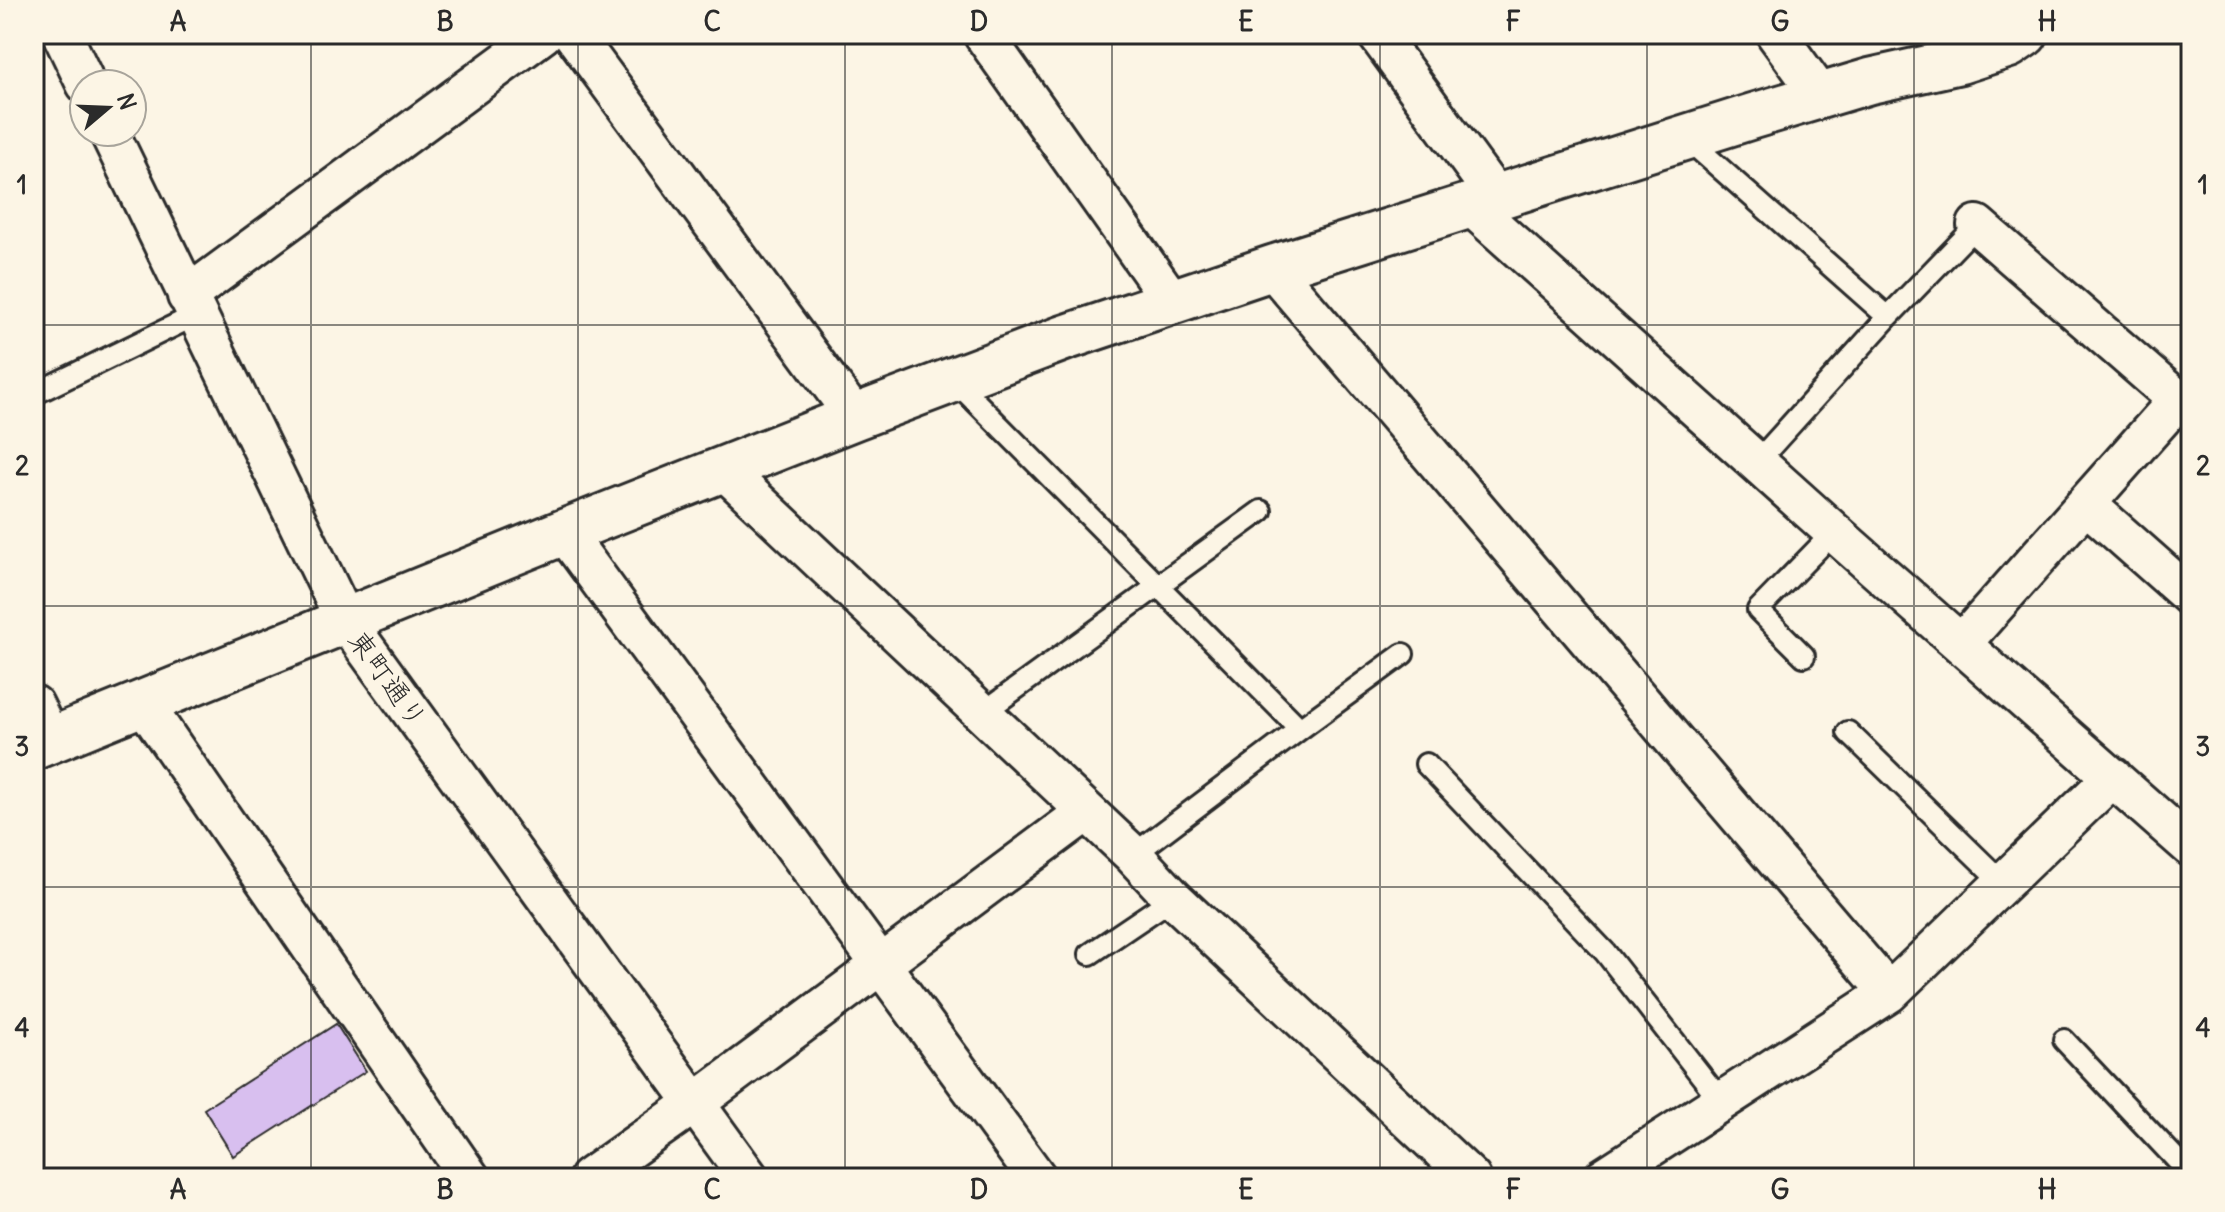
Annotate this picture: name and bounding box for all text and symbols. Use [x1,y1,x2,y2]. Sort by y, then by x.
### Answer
text: A [170,5,187,38]
text: B [436,5,454,38]
text: C [703,5,721,38]
text: D [970,5,988,38]
text: E [1238,5,1254,38]
text: F [1506,5,1521,38]
text: G [1771,5,1790,38]
text: H [2038,5,2056,38]
north arrow [68,68,148,148]
text: N [111,90,143,113]
text: 1 [17,168,27,201]
text: 1 [2198,168,2208,201]
text: 2 [15,449,29,482]
text: 2 [2196,449,2210,482]
street label: 東町通り [341,623,435,735]
text: 3 [15,730,29,763]
text: 3 [2196,730,2210,763]
text: 4 [14,1011,30,1044]
text: 4 [2195,1011,2211,1044]
text: A [170,1173,187,1206]
text: B [436,1173,454,1206]
text: C [703,1173,721,1206]
text: D [970,1173,988,1206]
text: E [1238,1173,1254,1206]
text: F [1506,1173,1521,1206]
text: G [1771,1173,1790,1206]
text: H [2038,1173,2056,1206]

